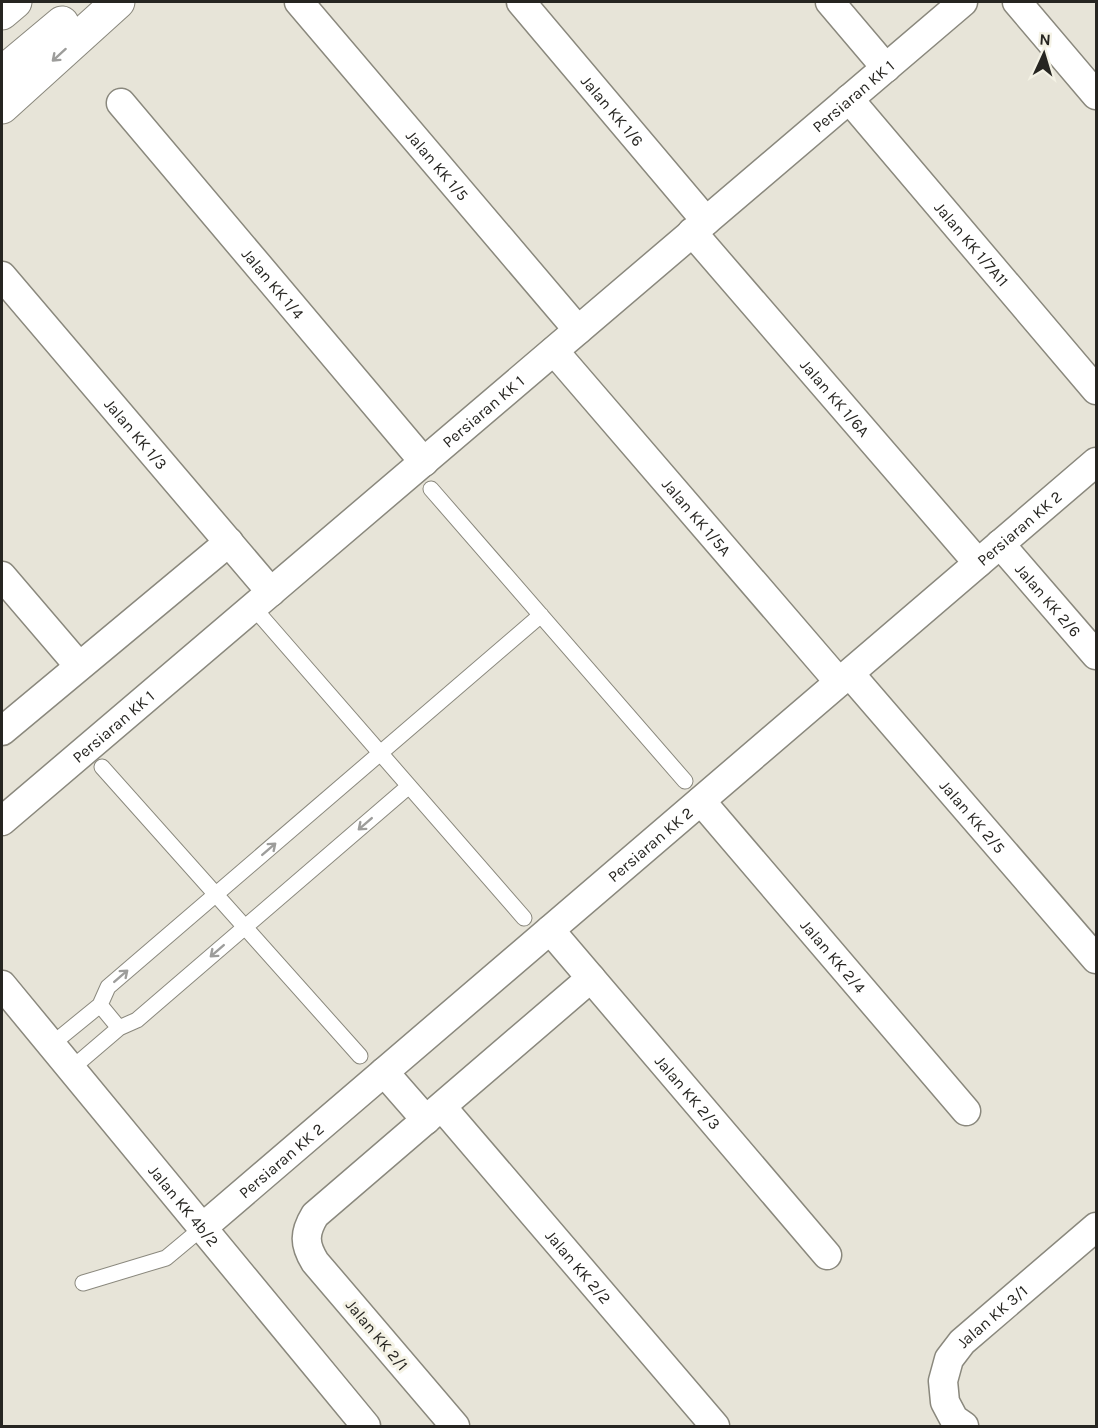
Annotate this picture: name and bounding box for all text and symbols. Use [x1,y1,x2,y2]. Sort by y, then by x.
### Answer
north arrow [1014,24,1074,84]
text: N [1039,30,1051,49]
one-way arrow [52,48,67,62]
street label: Persiaran KK 1 [808,56,898,136]
street label: Jalan KK 1/6 [577,71,648,150]
street label: Jalan KK 1/5 [402,126,473,204]
street label: Jalan KK 1/7A11 [931,198,1013,290]
street label: Jalan KK 1/4 [238,244,308,323]
street label: Jalan KK 1/6A [797,355,874,440]
street label: Persiaran KK 1 [438,371,528,451]
street label: Jalan KK 1/3 [101,394,172,473]
street label: Jalan KK 1/5A [658,474,735,559]
street label: Persiaran KK 2 [973,486,1065,569]
street label: Jalan KK 2/6 [1012,559,1085,640]
street label: Persiaran KK 1 [68,686,158,766]
street label: Jalan KK 2/5 [936,776,1010,857]
street label: Persiaran KK 2 [604,803,696,886]
one-way arrow [358,817,373,831]
one-way arrow [261,842,277,855]
street label: Jalan KK 2/4 [797,916,870,997]
one-way arrow [209,945,225,958]
one-way arrow [113,969,129,982]
street label: Jalan KK 2/3 [651,1051,725,1133]
street label: Persiaran KK 2 [235,1119,327,1202]
street label: Jalan KK 4b/2 [145,1161,223,1250]
street label: Jalan KK 2/2 [542,1226,615,1307]
street label: Jalan KK 3/1 [952,1281,1031,1351]
street label: Jalan KK 2/1 [342,1296,412,1374]

